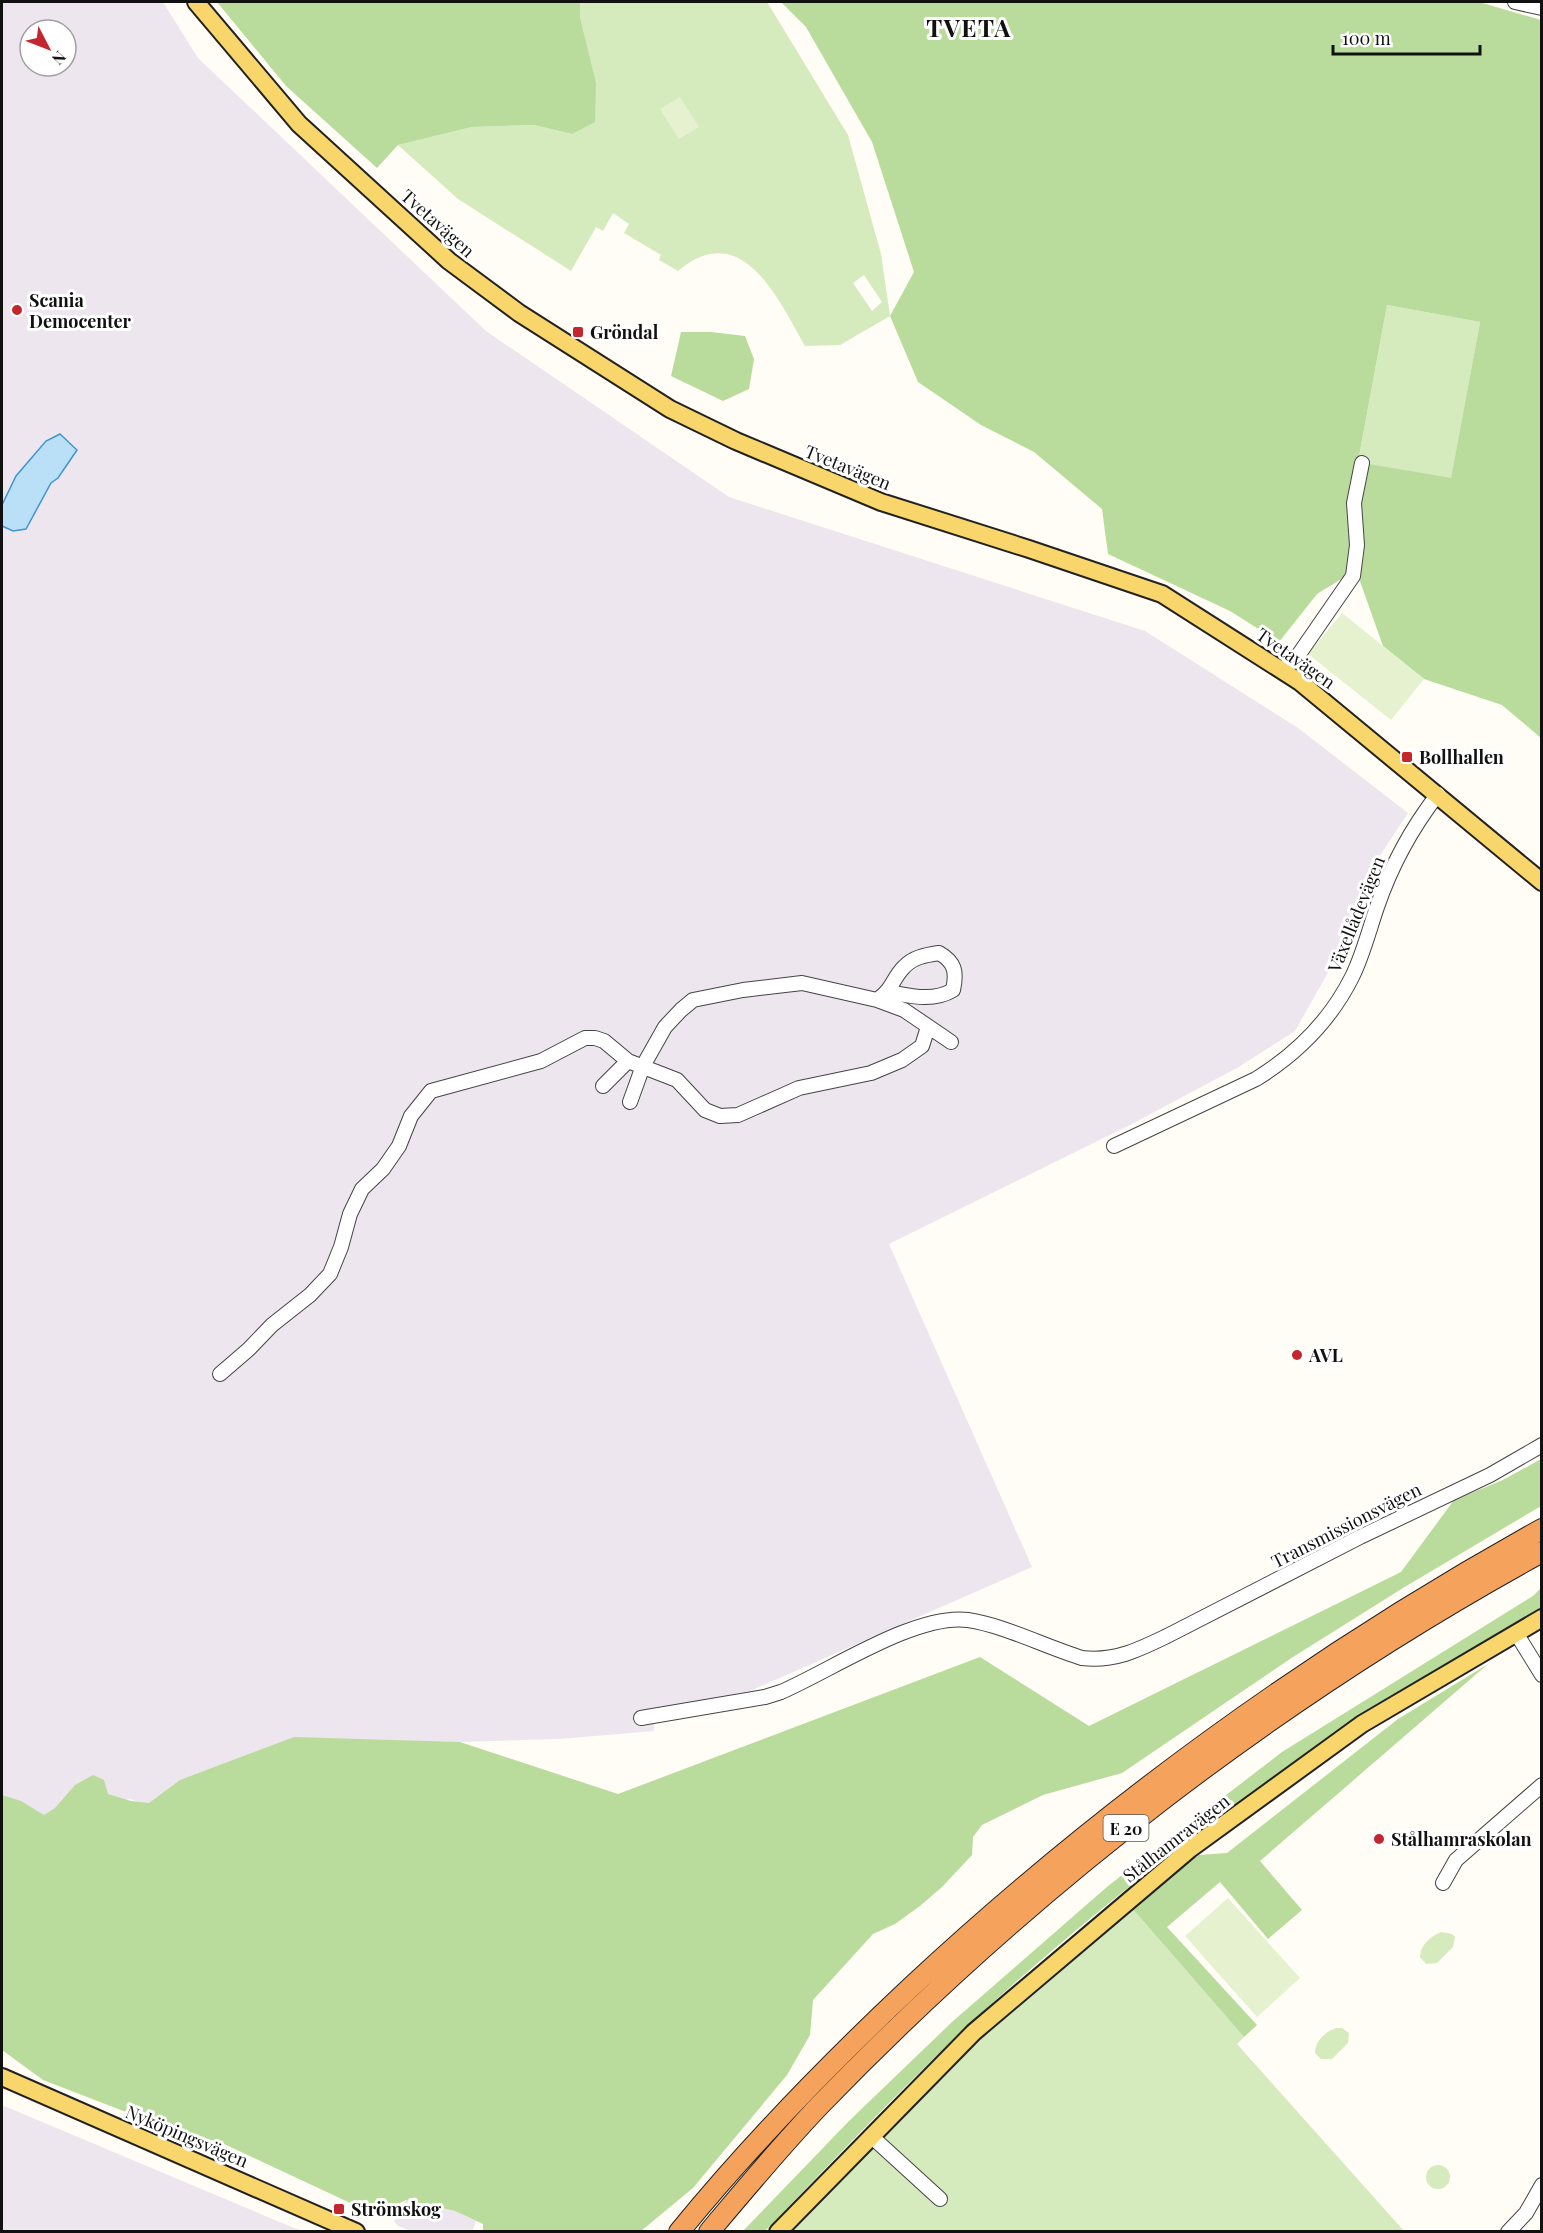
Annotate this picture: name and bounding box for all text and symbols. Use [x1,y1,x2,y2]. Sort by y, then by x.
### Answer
district label: TVETA [926,11,1012,43]
north arrow [18,18,78,78]
scale bar [1333,18,1480,56]
text: 100 m [1342,26,1391,50]
text: N [48,47,71,70]
street label: Tvetavägen [396,184,480,263]
place label: Scania Democenter [29,288,132,333]
marker: Scania Democenter [10,303,24,317]
place label: Gröndal [590,320,659,344]
marker: Gröndal [571,325,585,339]
street label: Tvetavägen [801,439,895,495]
street label: Tvetavägen [1252,622,1340,694]
place label: Bollhallen [1419,745,1504,769]
marker: Bollhallen [1400,750,1414,764]
street label: Växellådevägen [1321,852,1390,977]
place label: AVL [1308,1343,1343,1367]
marker: AVL [1290,1348,1304,1362]
street label: Transmissionsvägen [1267,1477,1425,1573]
street label: Stålhamravägen [1118,1789,1235,1887]
road number: E 20 [1104,1815,1148,1841]
place label: Stålhamraskolan [1391,1827,1532,1851]
marker: Stålhamraskolan [1372,1832,1386,1846]
street label: Nyköpingsvägen [122,2099,252,2173]
place label: Strömskog [351,2197,441,2221]
marker: Strömskog [332,2202,346,2216]

